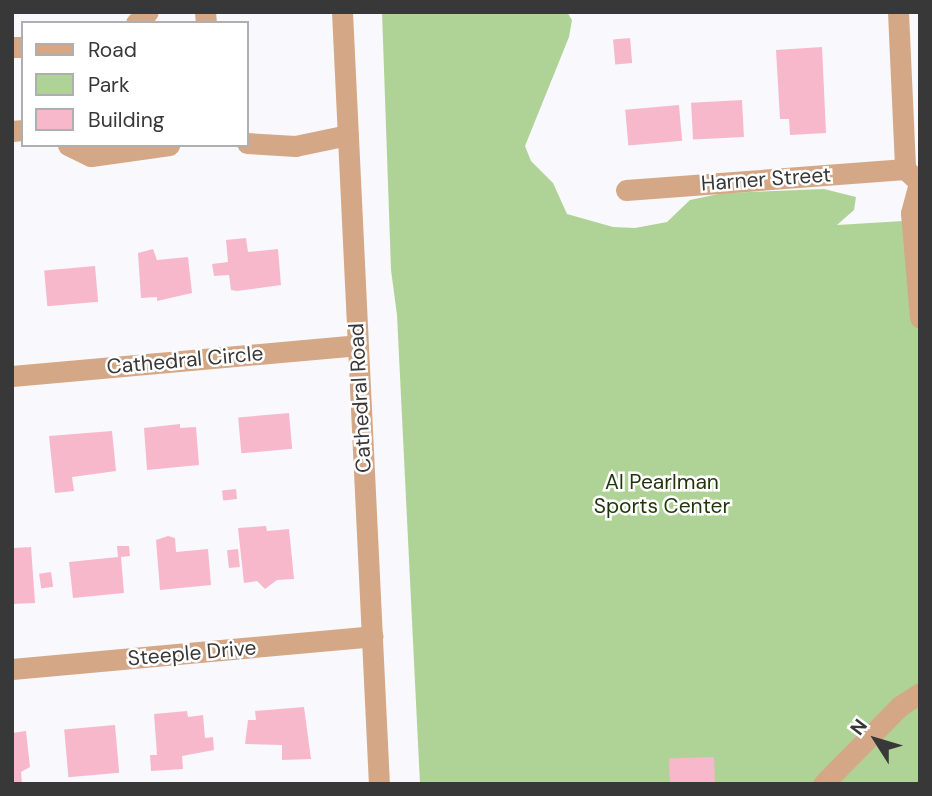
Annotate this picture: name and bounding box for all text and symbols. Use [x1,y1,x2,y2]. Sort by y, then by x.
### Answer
legend [21,21,248,147]
text: Road [88,36,137,64]
text: Park [88,71,129,99]
text: Building [88,106,164,134]
street label: Harner Street [700,162,832,196]
street label: Cathedral Road [343,322,377,474]
street label: Cathedral Circle [106,341,264,379]
park label: Al Pearlman Sports Center [594,469,730,519]
street label: Steeple Drive [127,635,257,671]
north arrow [841,705,911,775]
text: N [845,714,873,740]

